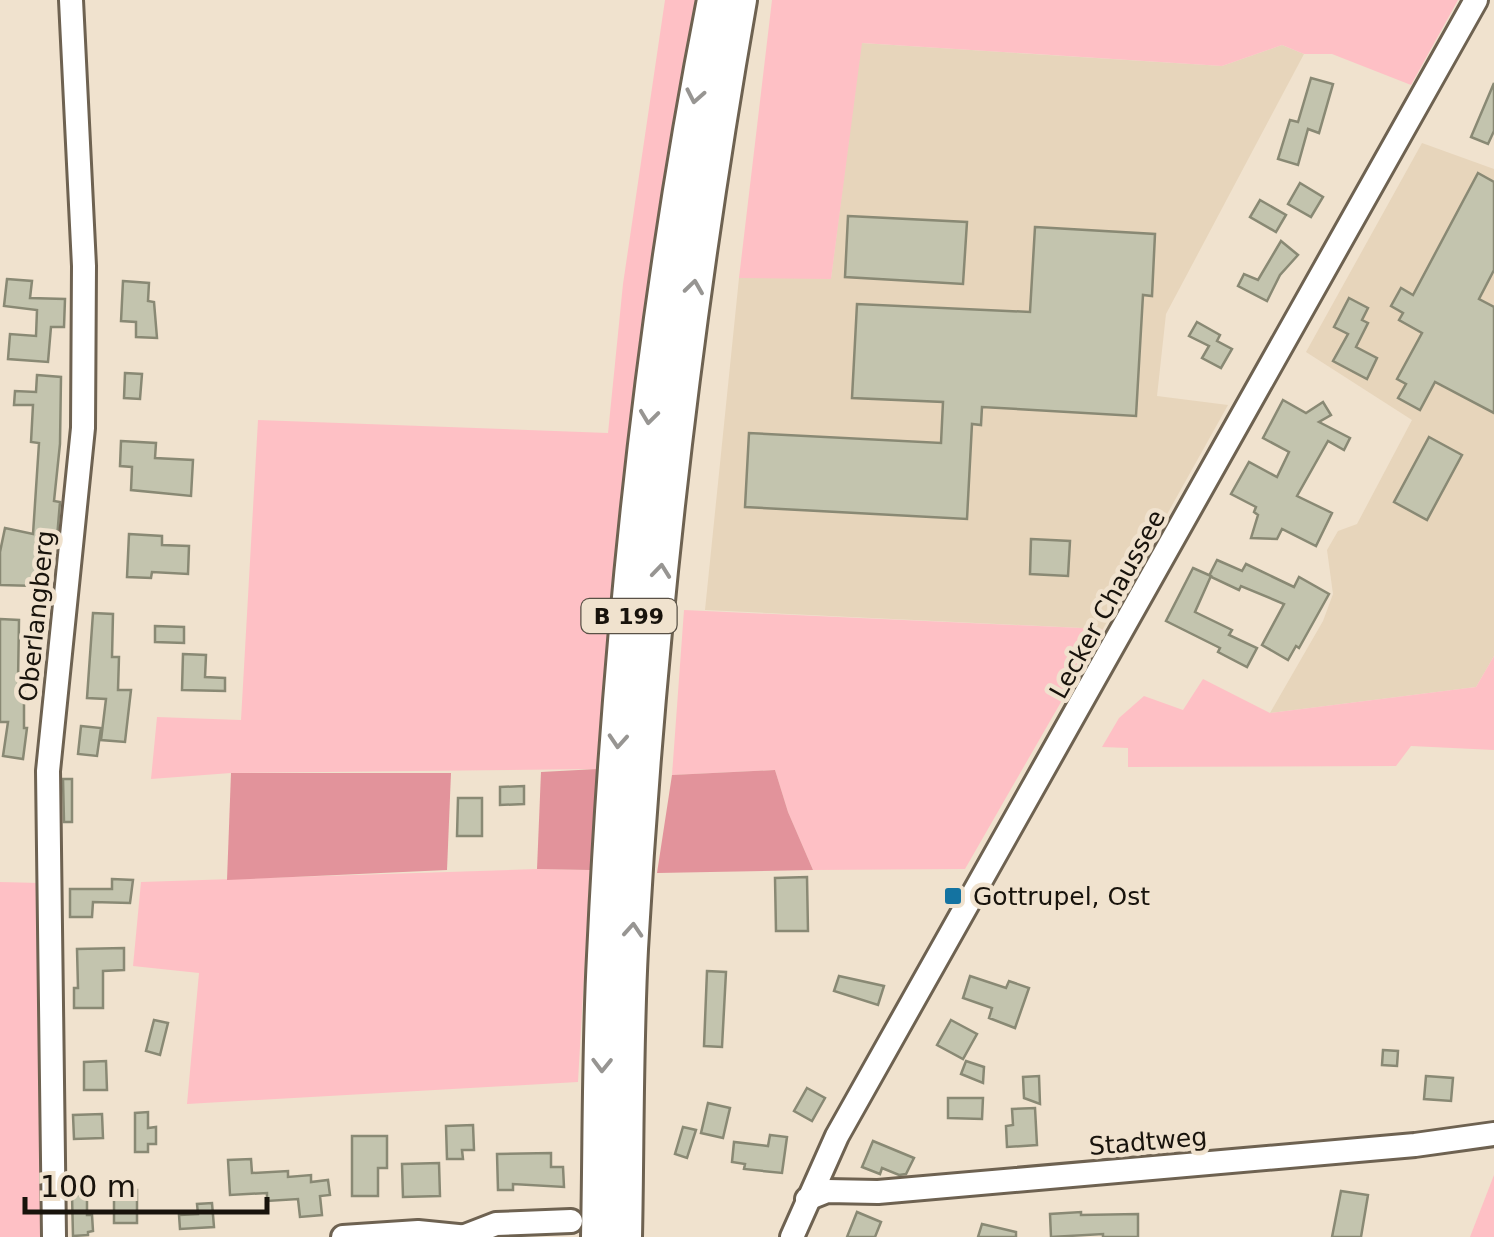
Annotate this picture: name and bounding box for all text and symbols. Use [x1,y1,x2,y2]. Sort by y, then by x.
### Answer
one-way arrow [686,87,707,104]
one-way arrow [683,278,704,295]
one-way arrow [639,410,660,426]
street label: Lecker Chaussee [1044,505,1171,704]
street label: Oberlangberg [13,529,60,703]
one-way arrow [650,562,671,578]
road number: B 199 [582,599,676,633]
one-way arrow [608,733,629,749]
place label: Gottrupel, Ost [973,882,1150,911]
marker: Gottrupel, Ost [942,885,964,907]
one-way arrow [621,921,643,937]
one-way arrow [591,1058,612,1074]
street label: Stadtweg [1088,1122,1208,1161]
scale bar [25,1152,268,1214]
text: 100 m [40,1169,136,1204]

